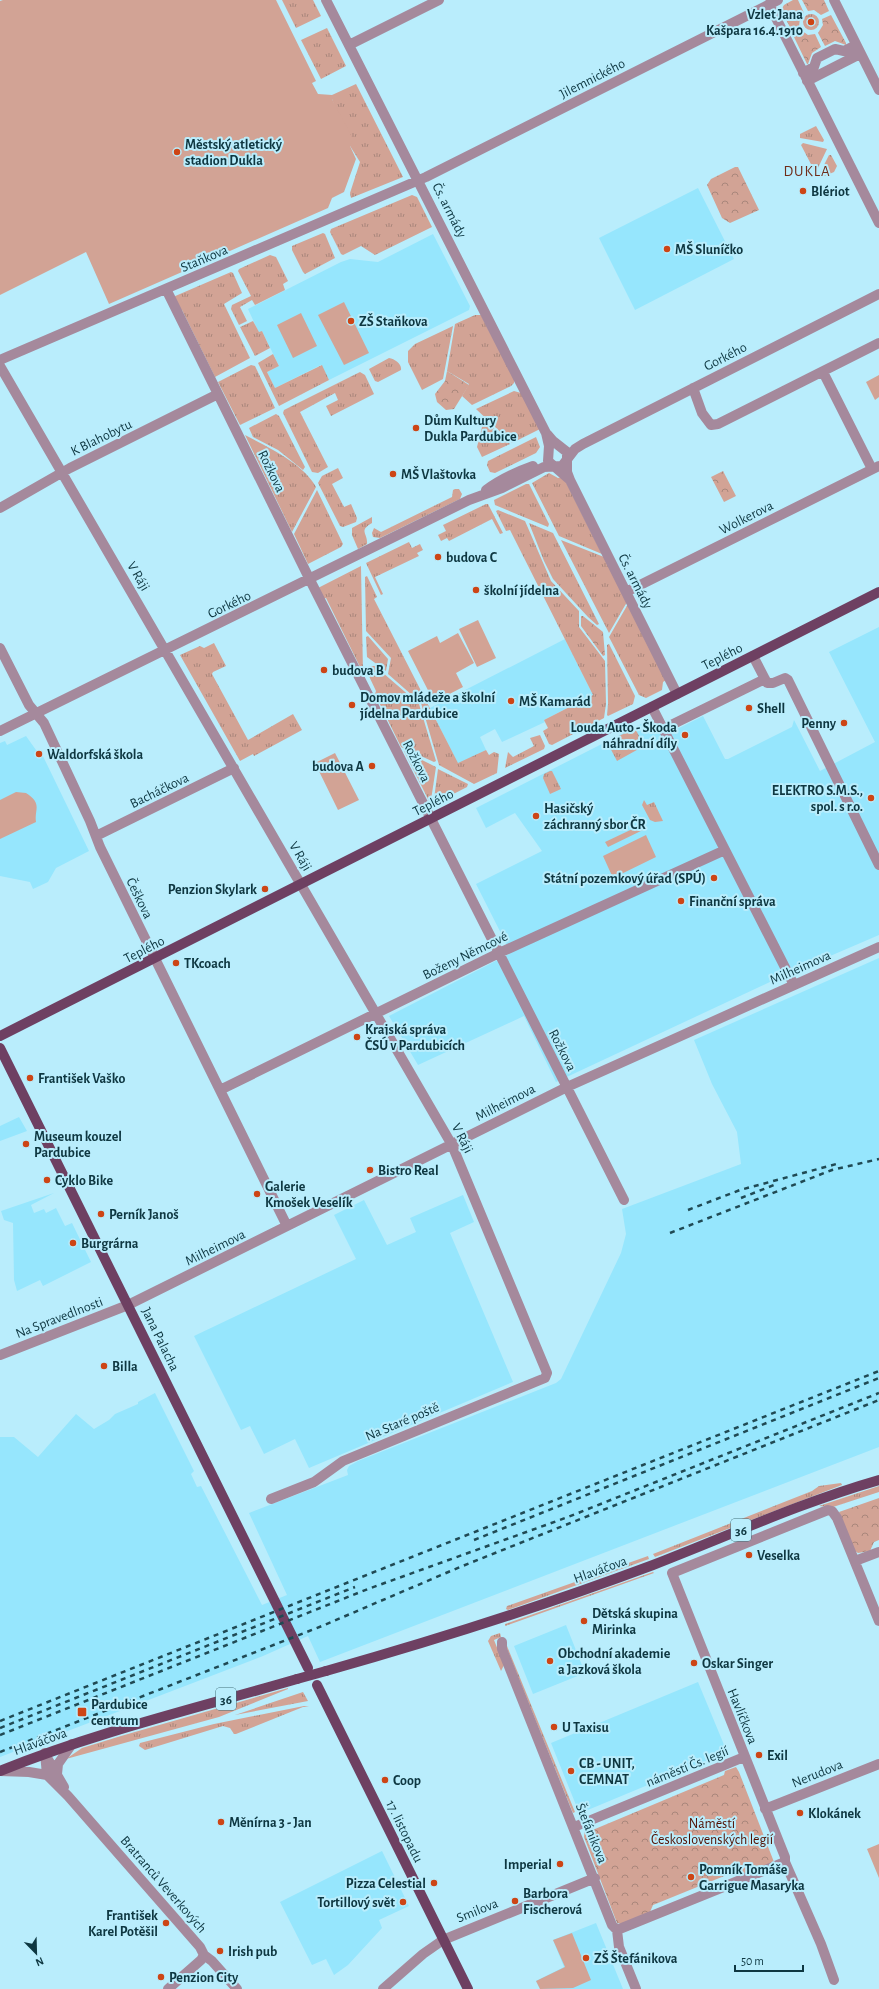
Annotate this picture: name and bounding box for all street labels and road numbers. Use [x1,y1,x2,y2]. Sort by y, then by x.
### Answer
street label: Jilemnického [557,56,628,101]
street label: Čs. armády [429,180,471,240]
street label: Staňkova [179,243,230,275]
street label: Gorkého [702,340,749,374]
street label: K Blahobytu [69,417,134,459]
street label: Rožkova [255,448,287,495]
street label: Wolkerova [717,498,776,537]
street label: Čs. armády [615,551,657,611]
street label: V Ráji [124,559,152,594]
street label: Gorkého [206,588,253,621]
street label: Teplého [700,641,745,673]
street label: Rožkova [400,738,433,785]
street label: Bacháčkova [128,770,192,811]
street label: Teplého [411,787,456,819]
street label: V Ráji [286,839,314,874]
street label: Češkova [123,875,157,922]
street label: Boženy Němcové [421,929,510,982]
street label: Teplého [122,934,167,966]
street label: Milheimova [768,948,833,988]
street label: Rožkova [546,1027,579,1074]
street label: Milheimova [473,1082,538,1124]
street label: V Ráji [449,1121,475,1156]
street label: Milheimova [183,1227,248,1268]
street label: Na Spravedlnosti [14,1295,105,1341]
street label: Jana Palacha [139,1305,182,1374]
street label: Na Staré poště [363,1400,441,1444]
road number: 36 [731,1519,751,1541]
street label: Hlaváčova [572,1554,629,1586]
street label: Havlíčkova [725,1687,760,1747]
road number: 36 [216,1688,236,1710]
street label: Hlaváčova [12,1726,69,1758]
street label: náměstí Čs. legií [643,1742,731,1790]
street label: Nerudova [790,1757,845,1790]
street label: 17. listopadu [383,1798,425,1865]
street label: Štefánikova [573,1801,611,1866]
street label: Bratranců Veverkových [118,1834,209,1936]
street label: Smilova [455,1896,501,1926]

